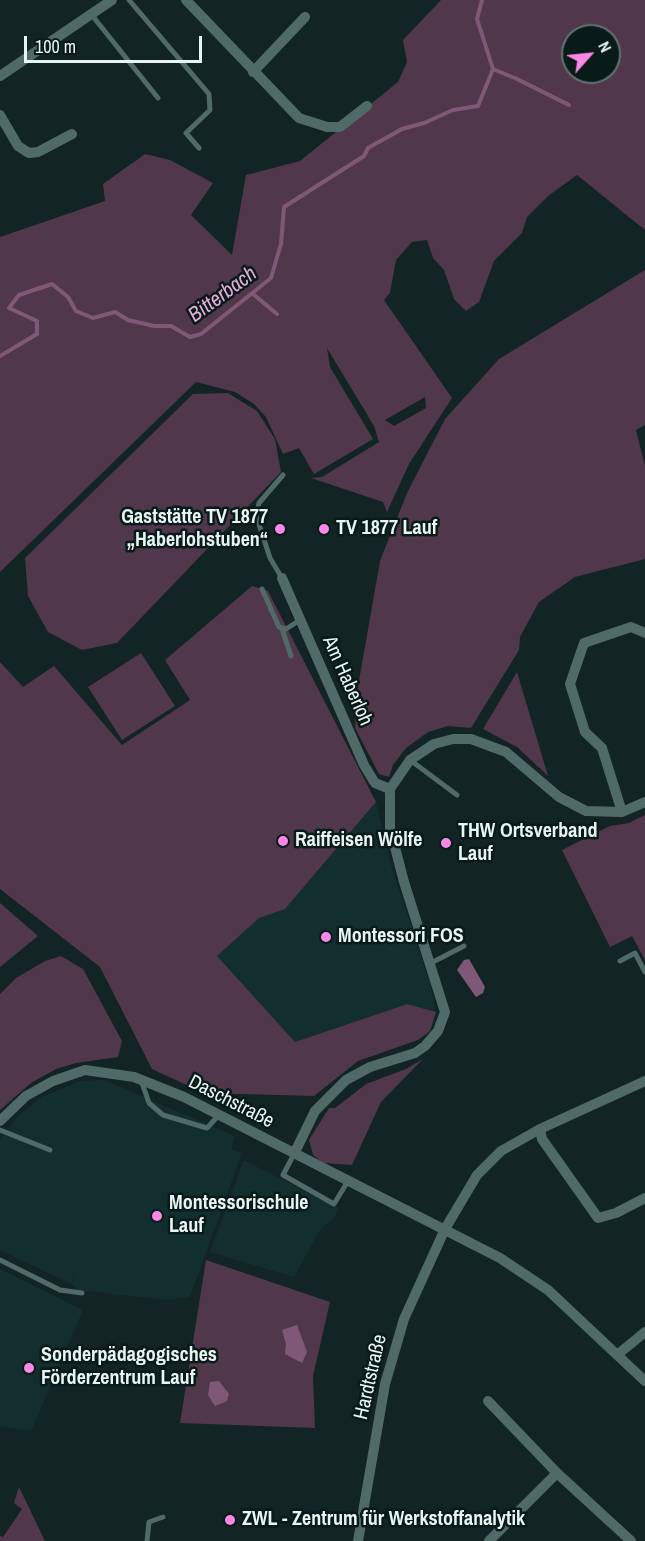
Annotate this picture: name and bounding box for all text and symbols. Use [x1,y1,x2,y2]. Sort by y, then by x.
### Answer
scale bar [27,24,206,62]
north arrow [561,24,621,84]
text: 100 m [35,34,76,59]
text: N [593,38,617,56]
water label: Bitterbach [184,262,262,328]
place label: Gaststätte TV 1877 „Haberlohstuben“ [121,506,268,553]
place label: TV 1877 Lauf [336,517,437,541]
marker: Gaststätte TV 1877 „Haberlohstuben“ [273,522,287,536]
marker: TV 1877 Lauf [317,522,331,536]
street label: Am Haberloh [317,632,377,730]
place label: THW Ortsverband Lauf [458,820,597,867]
place label: Raiffeisen Wölfe [295,829,422,853]
marker: Raiffeisen Wölfe [276,834,290,848]
marker: THW Ortsverband Lauf [439,836,453,850]
place label: Montessori FOS [338,925,464,949]
marker: Montessori FOS [319,930,333,944]
street label: Daschstraße [184,1070,278,1134]
place label: Montessorischule Lauf [169,1192,308,1239]
marker: Montessorischule Lauf [150,1209,164,1223]
street label: Hardtstraße [350,1332,392,1422]
place label: Sonderpädagogisches Förderzentrum Lauf [41,1344,217,1391]
marker: Sonderpädagogisches Förderzentrum Lauf [22,1361,36,1375]
place label: ZWL - Zentrum für Werkstoffanalytik [242,1508,525,1532]
marker: ZWL - Zentrum für Werkstoffanalytik [223,1513,237,1527]

